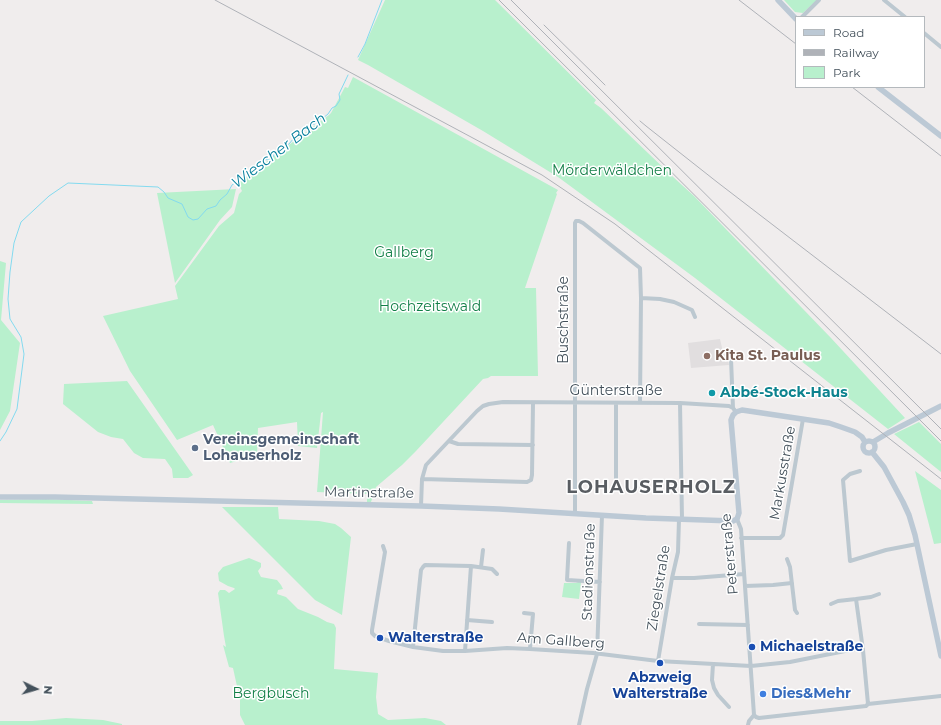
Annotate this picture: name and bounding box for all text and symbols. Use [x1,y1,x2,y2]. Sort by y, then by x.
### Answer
legend [795,16,925,88]
text: Road [833,25,864,40]
text: Railway [833,45,879,60]
text: Park [833,65,860,80]
water label: Wiescher Bach [228,110,330,192]
park label: Mörderwäldchen [552,163,672,179]
park label: Gallberg [374,245,434,261]
street label: Buschstraße [556,276,572,364]
park label: Hochzeitswald [379,299,481,315]
place label: Kita St. Paulus [715,348,820,364]
marker: Kita St. Paulus [702,351,712,361]
street label: Günterstraße [570,383,662,399]
place label: Abbé-Stock-Haus [720,385,848,401]
marker: Abbé-Stock-Haus [707,388,717,398]
street label: Markusstraße [766,425,800,521]
place label: Vereinsgemeinschaft Lohauserholz [203,432,359,464]
marker: Vereinsgemeinschaft Lohauserholz [190,443,200,453]
district label: LOHAUSERHOLZ [566,477,736,499]
street label: Martinstraße [324,484,414,502]
street label: Peterstraße [718,513,742,595]
street label: Stadionstraße [579,523,599,621]
street label: Ziegelstraße [644,544,674,632]
place label: Walterstraße [388,630,483,646]
street label: Am Gallberg [516,630,606,652]
marker: Walterstraße [375,633,385,643]
place label: Michaelstraße [760,639,863,655]
marker: Michaelstraße [747,642,757,652]
marker: Abzweig Walterstraße [655,658,665,668]
north arrow [16,669,56,709]
place label: Abzweig Walterstraße [612,670,708,702]
text: N [41,685,55,695]
park label: Bergbusch [232,686,310,702]
place label: Dies&Mehr [771,686,851,702]
marker: Dies&Mehr [758,689,768,699]

